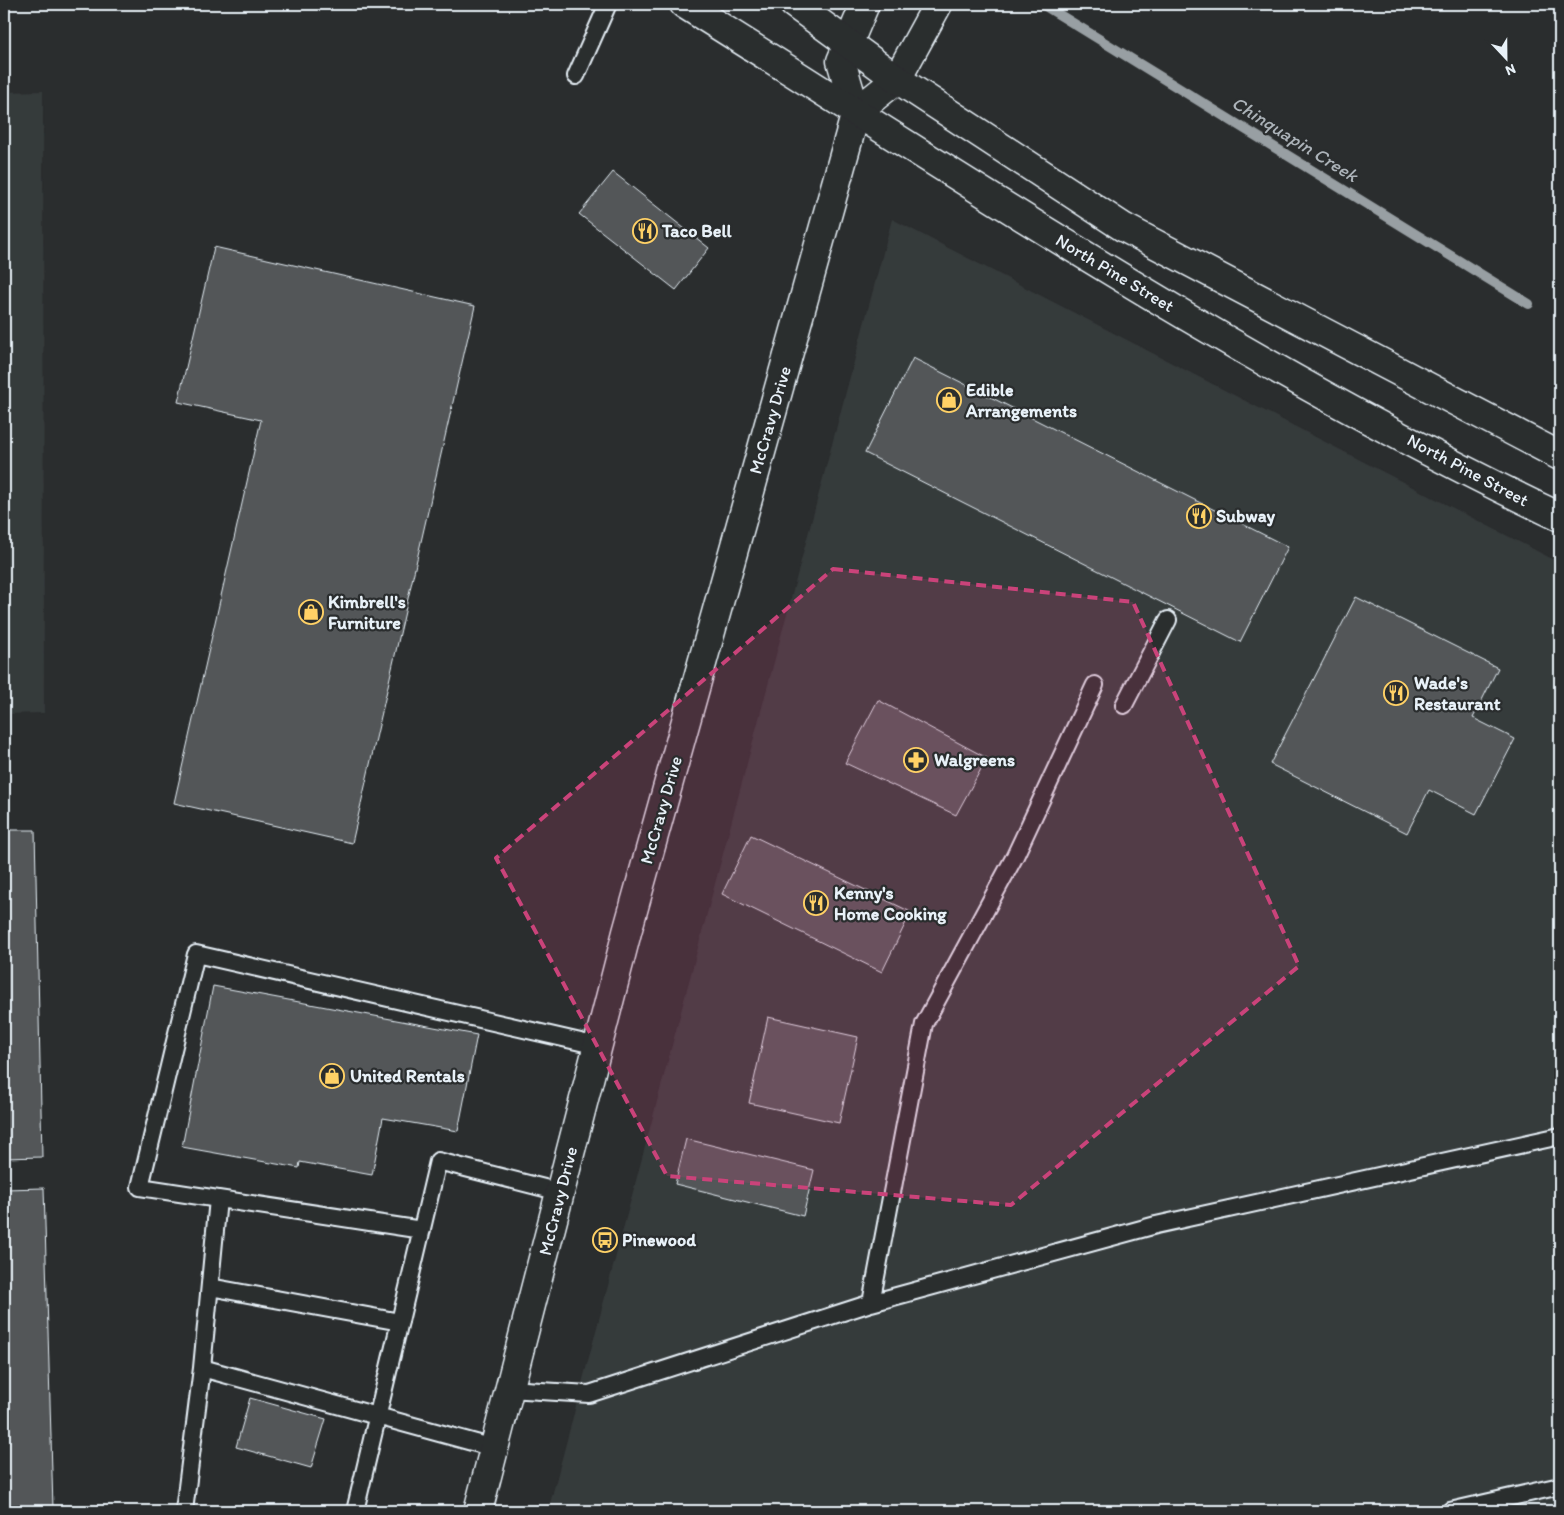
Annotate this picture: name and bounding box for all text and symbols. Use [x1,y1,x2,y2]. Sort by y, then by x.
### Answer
north arrow [1482,32,1532,82]
text: N [1503,60,1518,79]
water label: Chinquapin Creek [1228,91,1363,188]
restaurant icon: Taco Bell [632,218,658,244]
place label: Taco Bell [661,220,732,242]
street label: North Pine Street [1052,229,1179,317]
street label: McCravy Drive [744,363,796,477]
place label: Edible Arrangements [965,379,1077,422]
shop icon: Edible Arrangements [936,387,962,413]
street label: North Pine Street [1403,429,1533,511]
restaurant icon: Subway [1186,503,1212,529]
place label: Subway [1216,505,1276,527]
place label: Kimbrell's Furniture [328,591,406,634]
shop icon: Kimbrell's Furniture [298,599,324,625]
place label: Wade's Restaurant [1414,672,1501,715]
restaurant icon: Wade's Restaurant [1383,680,1409,706]
pharmacy icon: Walgreens [903,747,929,773]
place label: Walgreens [934,749,1015,771]
street label: McCravy Drive [635,753,687,867]
place label: Kenny's Home Cooking [834,882,947,925]
restaurant icon: Kenny's Home Cooking [803,890,829,916]
shop icon: United Rentals [319,1063,345,1089]
place label: United Rentals [350,1065,465,1087]
street label: McCravy Drive [534,1144,582,1258]
bus stop icon: Pinewood [592,1227,618,1253]
place label: Pinewood [622,1229,696,1251]

